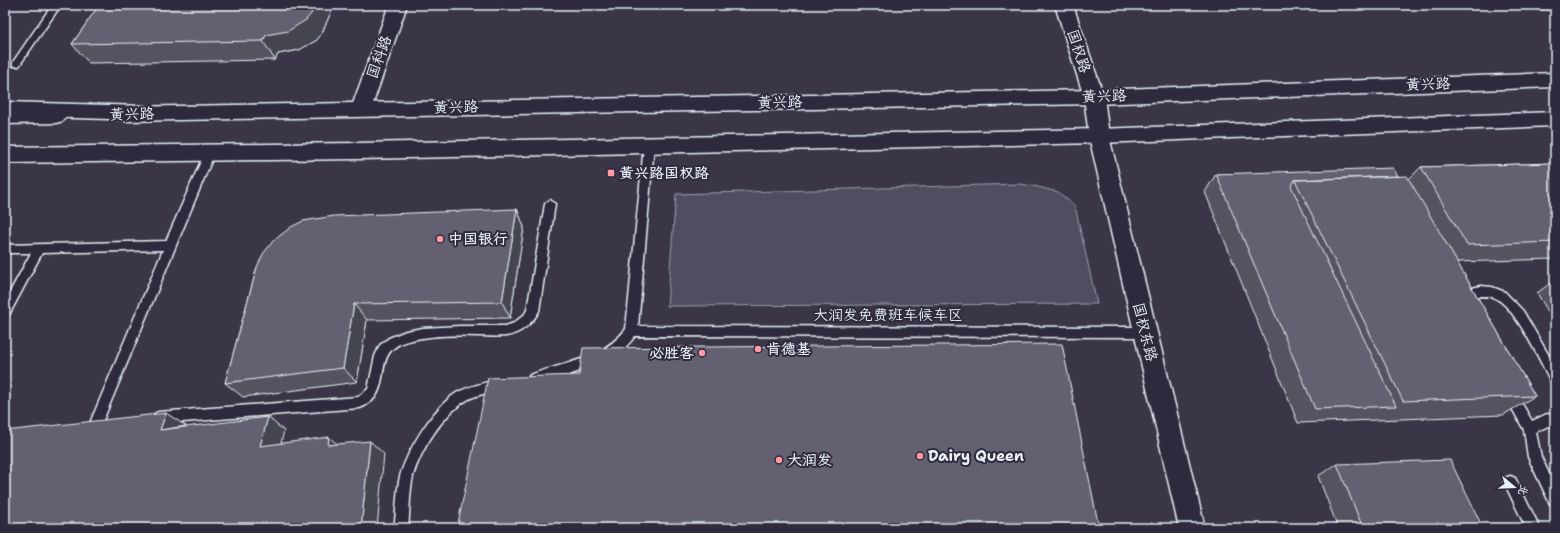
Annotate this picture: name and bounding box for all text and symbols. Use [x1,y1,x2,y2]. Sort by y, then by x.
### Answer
street label: 国权路 [1063,27,1095,75]
street label: 国科路 [362,32,396,82]
street label: 黄兴路 [1405,73,1451,95]
street label: 黄兴路 [1081,85,1127,107]
street label: 黄兴路 [757,92,803,112]
street label: 黄兴路 [433,97,479,117]
street label: 黄兴路 [109,104,155,124]
place label: 黄兴路国权路 [619,163,709,183]
marker: 黄兴路国权路 [606,168,616,178]
place label: 中国银行 [448,229,508,249]
marker: 中国银行 [435,234,445,244]
street label: 国权东路 [1128,300,1162,364]
street label: 大润发免费班车候车区 [813,305,963,325]
place label: 肯德基 [766,339,811,359]
place label: 必胜客 [649,343,694,363]
marker: 肯德基 [753,344,763,354]
marker: 必胜客 [697,348,707,358]
place label: Dairy Queen [928,446,1024,466]
place label: 大润发 [787,450,832,470]
marker: Dairy Queen [915,451,925,461]
marker: 大润发 [774,455,784,465]
north arrow [1494,467,1534,507]
text: 北 [1514,482,1532,498]

